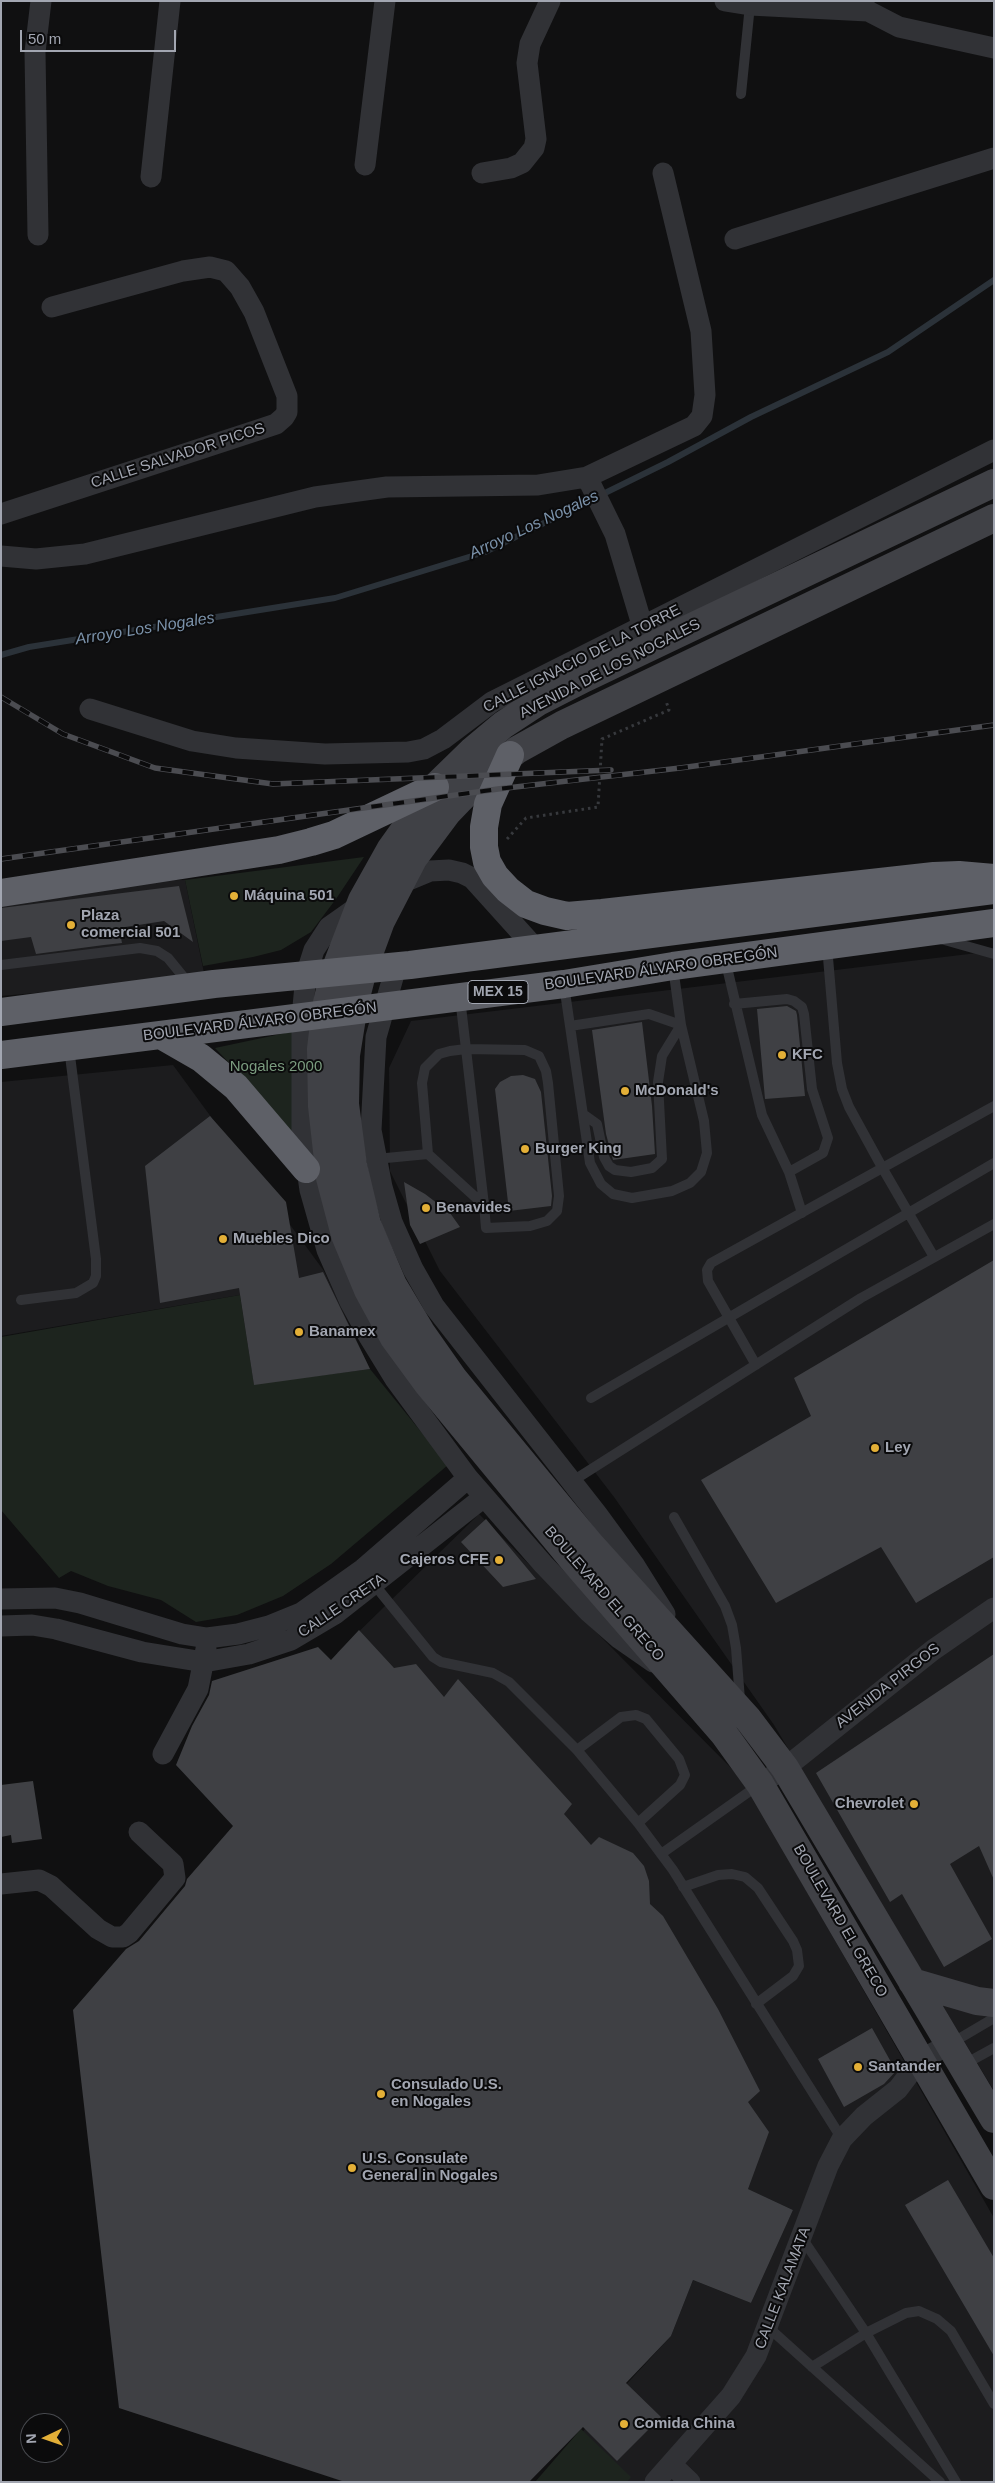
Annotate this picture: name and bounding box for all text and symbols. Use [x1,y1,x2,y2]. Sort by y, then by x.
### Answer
scale bar [22,20,179,52]
text: 50 m [28,30,61,47]
street label: CALLE SALVADOR PICOS [89,419,267,493]
water label: Arroyo Los Nogales [466,487,602,563]
street label: CALLE IGNACIO DE LA TORRE [480,601,684,717]
water label: Arroyo Los Nogales [74,609,216,649]
street label: AVENIDA DE LOS NOGALES [517,615,703,723]
place label: Máquina 501 [244,887,334,905]
marker: Máquina 501 [228,890,240,902]
place label: Plaza comercial 501 [81,907,180,942]
marker: Plaza comercial 501 [65,919,77,931]
street label: BOULEVARD ÁLVARO OBREGÓN [543,944,779,994]
road number: MEX 15 [468,980,528,1004]
street label: BOULEVARD ÁLVARO OBREGÓN [142,999,378,1045]
place label: KFC [792,1046,823,1064]
marker: KFC [776,1049,788,1061]
park label: Nogales 2000 [230,1058,322,1076]
place label: McDonald's [635,1082,719,1100]
marker: McDonald's [619,1085,631,1097]
place label: Burger King [535,1140,622,1158]
marker: Burger King [519,1143,531,1155]
place label: Benavides [436,1199,511,1217]
marker: Benavides [420,1202,432,1214]
place label: Muebles Dico [233,1230,330,1248]
marker: Muebles Dico [217,1233,229,1245]
place label: Banamex [309,1323,376,1341]
marker: Banamex [293,1326,305,1338]
place label: Ley [885,1439,911,1457]
marker: Ley [869,1442,881,1454]
street label: BOULEVARD EL GRECO [540,1523,668,1665]
place label: Cajeros CFE [400,1551,489,1569]
marker: Cajeros CFE [493,1554,505,1566]
street label: CALLE CRETA [295,1570,389,1642]
street label: AVENIDA PIRGOS [832,1640,944,1732]
place label: Chevrolet [835,1795,904,1813]
marker: Chevrolet [908,1798,920,1810]
street label: BOULEVARD EL GRECO [789,1842,891,2000]
place label: Santander [868,2058,941,2076]
marker: Santander [852,2061,864,2073]
place label: Consulado U.S. en Nogales [391,2076,502,2111]
marker: Consulado U.S. en Nogales [375,2088,387,2100]
place label: U.S. Consulate General in Nogales [362,2150,498,2185]
marker: U.S. Consulate General in Nogales [346,2162,358,2174]
street label: CALLE KALAMATA [751,2224,815,2352]
north arrow [20,2413,70,2463]
place label: Comida China [634,2415,735,2433]
marker: Comida China [618,2418,630,2430]
text: N [23,2433,39,2444]

